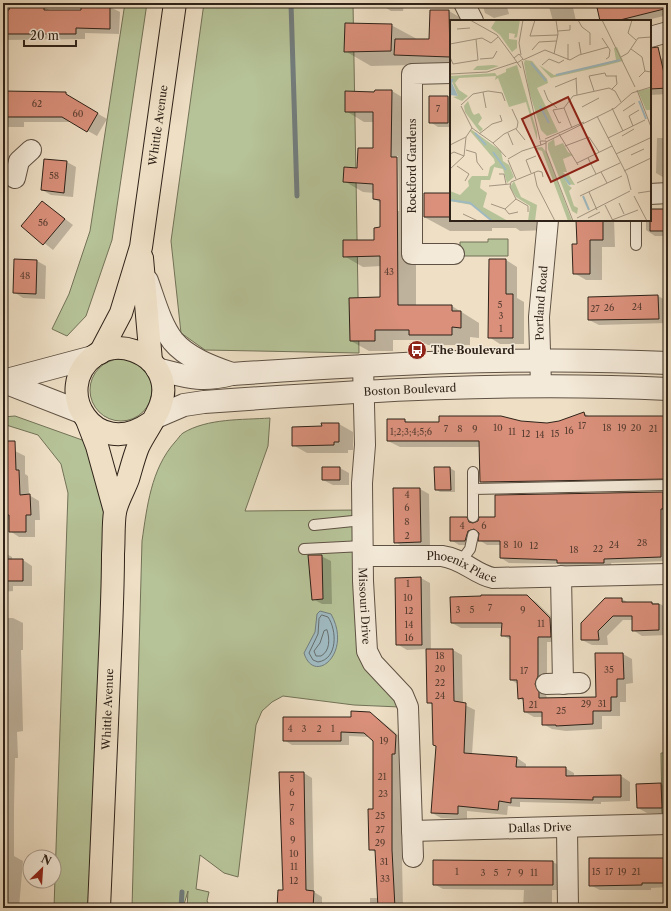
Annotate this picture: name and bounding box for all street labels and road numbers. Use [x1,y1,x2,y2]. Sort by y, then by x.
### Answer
street label: Whittle Avenue [145,84,171,168]
street label: Rockford Gardens [405,118,419,214]
street label: Portland Road [532,265,551,341]
street label: Boston Boulevard [363,381,457,399]
street label: Phoenix Place [427,549,497,585]
street label: Missouri Drive [356,567,374,645]
street label: Whittle Avenue [99,668,116,751]
street label: Dallas Drive [508,820,572,835]

